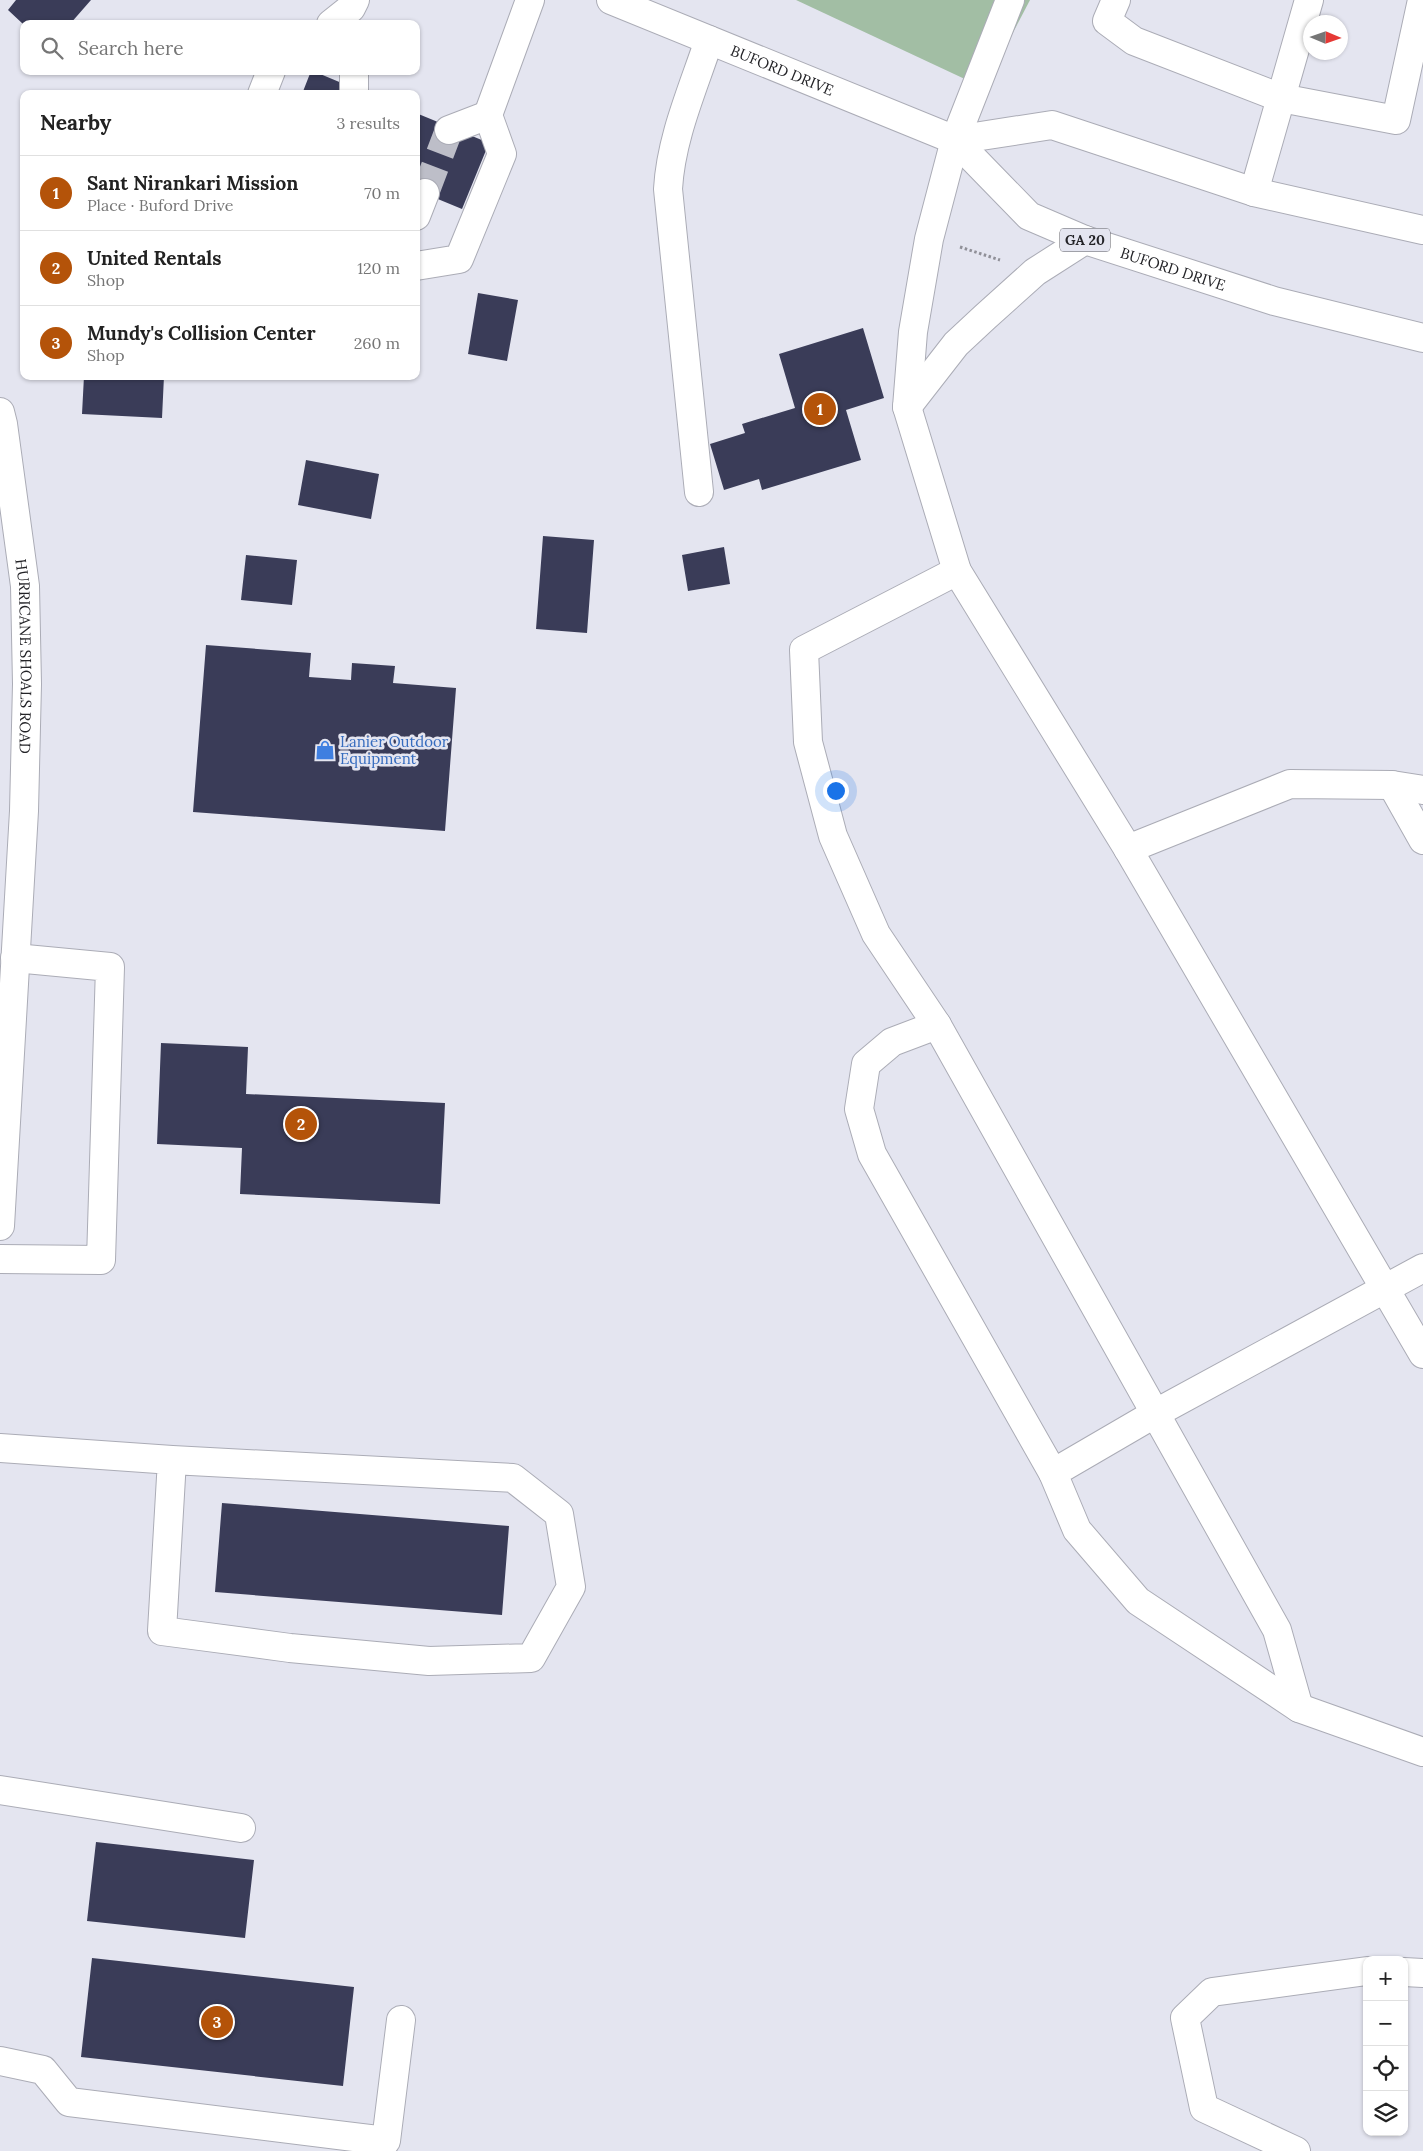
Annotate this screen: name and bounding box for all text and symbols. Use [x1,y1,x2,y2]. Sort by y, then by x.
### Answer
north arrow [1303,15,1348,60]
search box [20,20,420,75]
icon: search [38,34,66,62]
text: Search here [78,36,184,60]
street label: BUFORD DRIVE [728,40,837,99]
text: Nearby [40,109,111,136]
text: 3 results [336,113,400,133]
text: Sant Nirankari Mission [87,171,298,195]
text: 1 [53,183,59,203]
text: 70 m [364,183,400,203]
text: Place · Buford Drive [87,195,233,215]
road number: GA 20 [1060,228,1110,252]
street label: BUFORD DRIVE [1118,243,1228,294]
text: United Rentals [87,246,222,270]
text: 2 [52,258,60,278]
text: 120 m [357,258,400,278]
text: Shop [87,270,125,290]
text: Mundy's Collision Center [87,321,316,345]
text: 3 [52,333,60,353]
text: 260 m [354,333,400,353]
text: Shop [87,345,125,365]
pin: 1 [804,390,836,428]
street label: HURRICANE SHOALS ROAD [12,557,37,754]
place label: Lanier Outdoor Equipment [340,732,449,768]
shop icon: Lanier Outdoor Equipment [314,739,336,761]
your location [823,778,849,804]
pin: 2 [285,1105,317,1143]
map controls [1363,1956,1408,2136]
button: + [1363,1956,1408,2001]
button: − [1363,2001,1408,2046]
pin: 3 [201,2003,233,2041]
button: locate [1363,2046,1408,2091]
button: layers [1363,2091,1408,2136]

